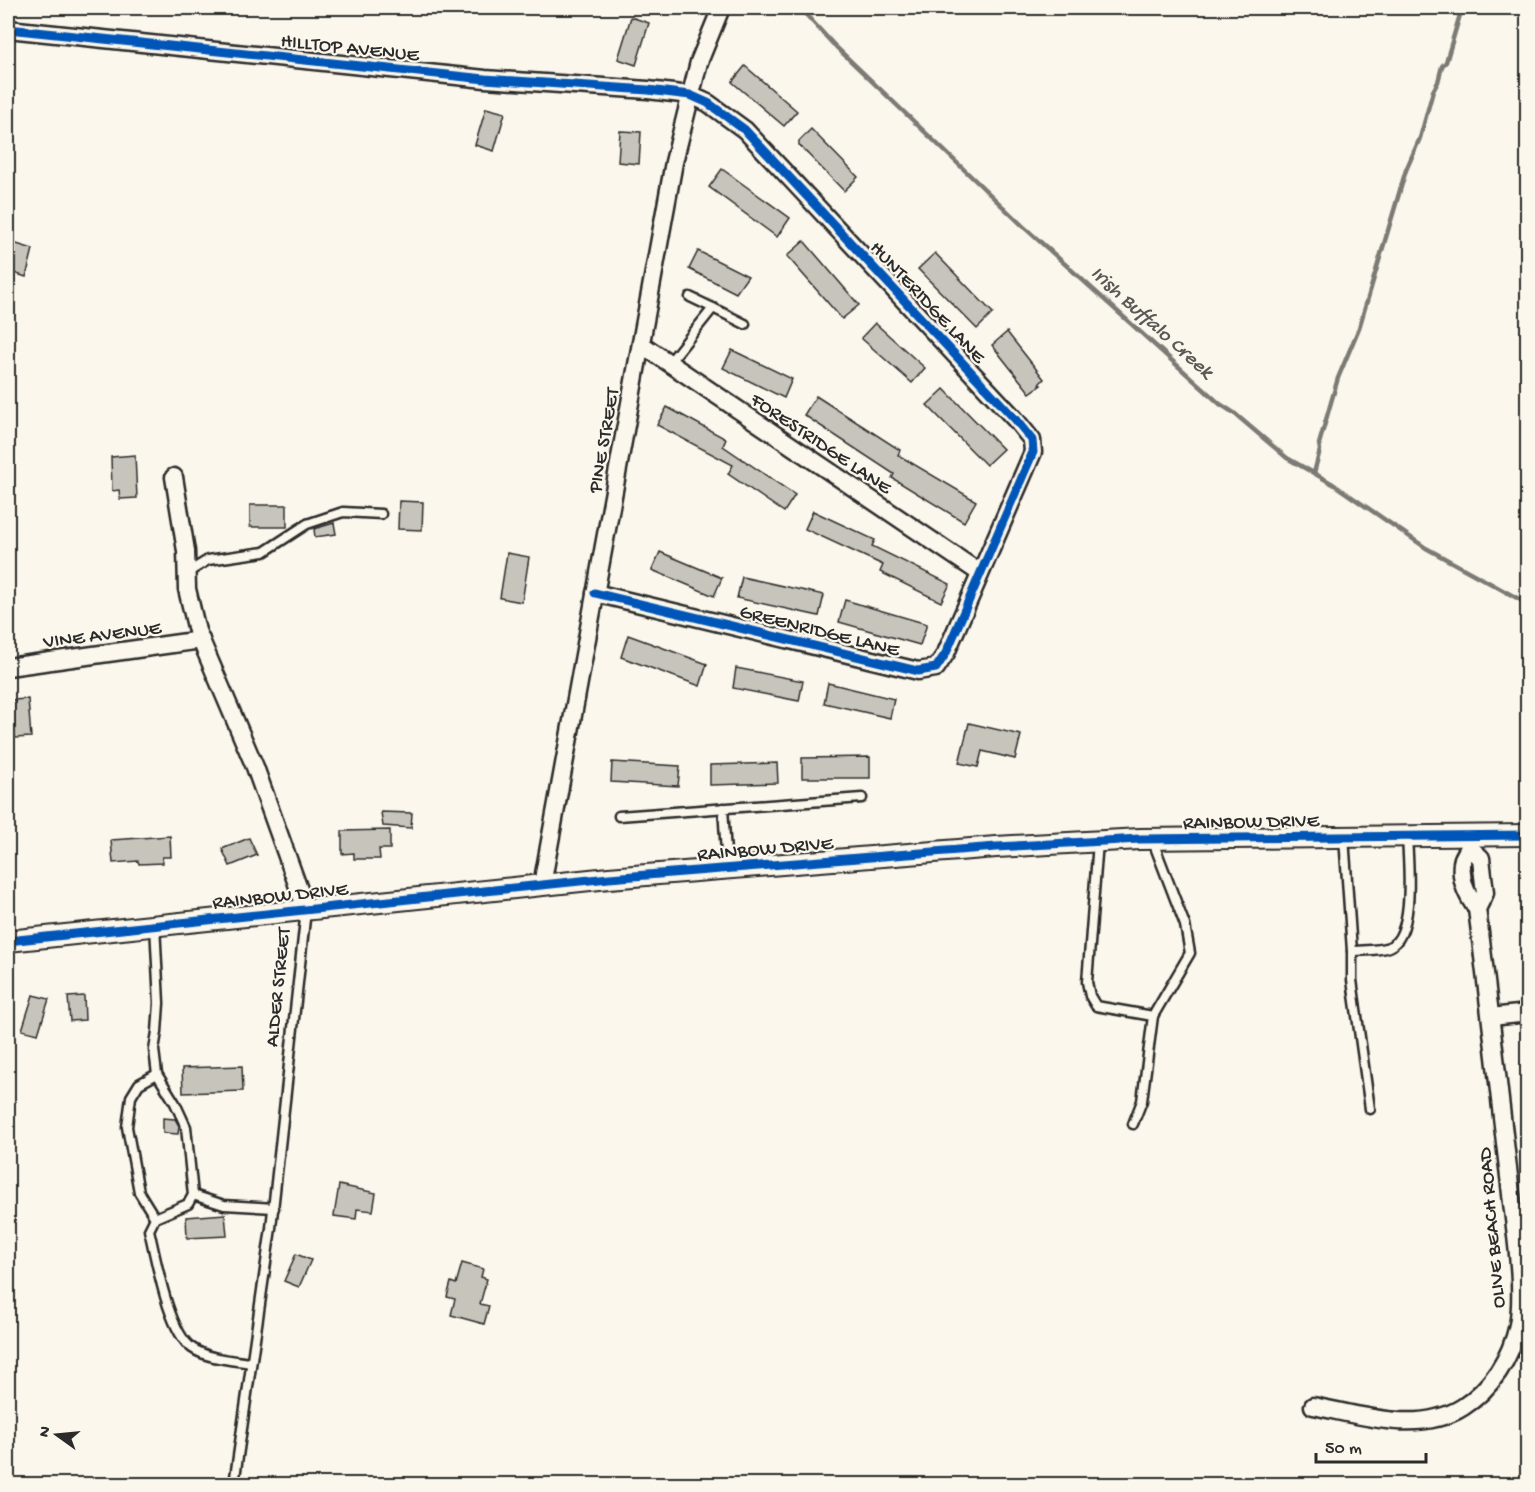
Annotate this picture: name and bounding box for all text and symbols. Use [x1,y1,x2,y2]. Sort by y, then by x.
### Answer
street label: HILLTOP AVENUE [279,31,421,68]
street label: HUNTERIDGE LANE [864,237,990,370]
water label: Irish Buffalo Creek [1084,262,1219,387]
street label: PINE STREET [585,385,626,496]
street label: FORESTRIDGE LANE [744,389,896,501]
street label: GREENRIDGE LANE [737,601,903,664]
street label: VINE AVENUE [41,618,164,655]
street label: RAINBOW DRIVE [1183,811,1321,836]
street label: RAINBOW DRIVE [697,833,836,868]
street label: RAINBOW DRIVE [212,879,351,916]
street label: ALDER STREET [262,925,297,1048]
street label: OLIVE BEACH ROAD [1475,1145,1512,1309]
north arrow [27,1405,87,1465]
text: N [35,1424,57,1440]
scale bar [1316,1426,1426,1464]
text: 50 m [1325,1439,1362,1460]

